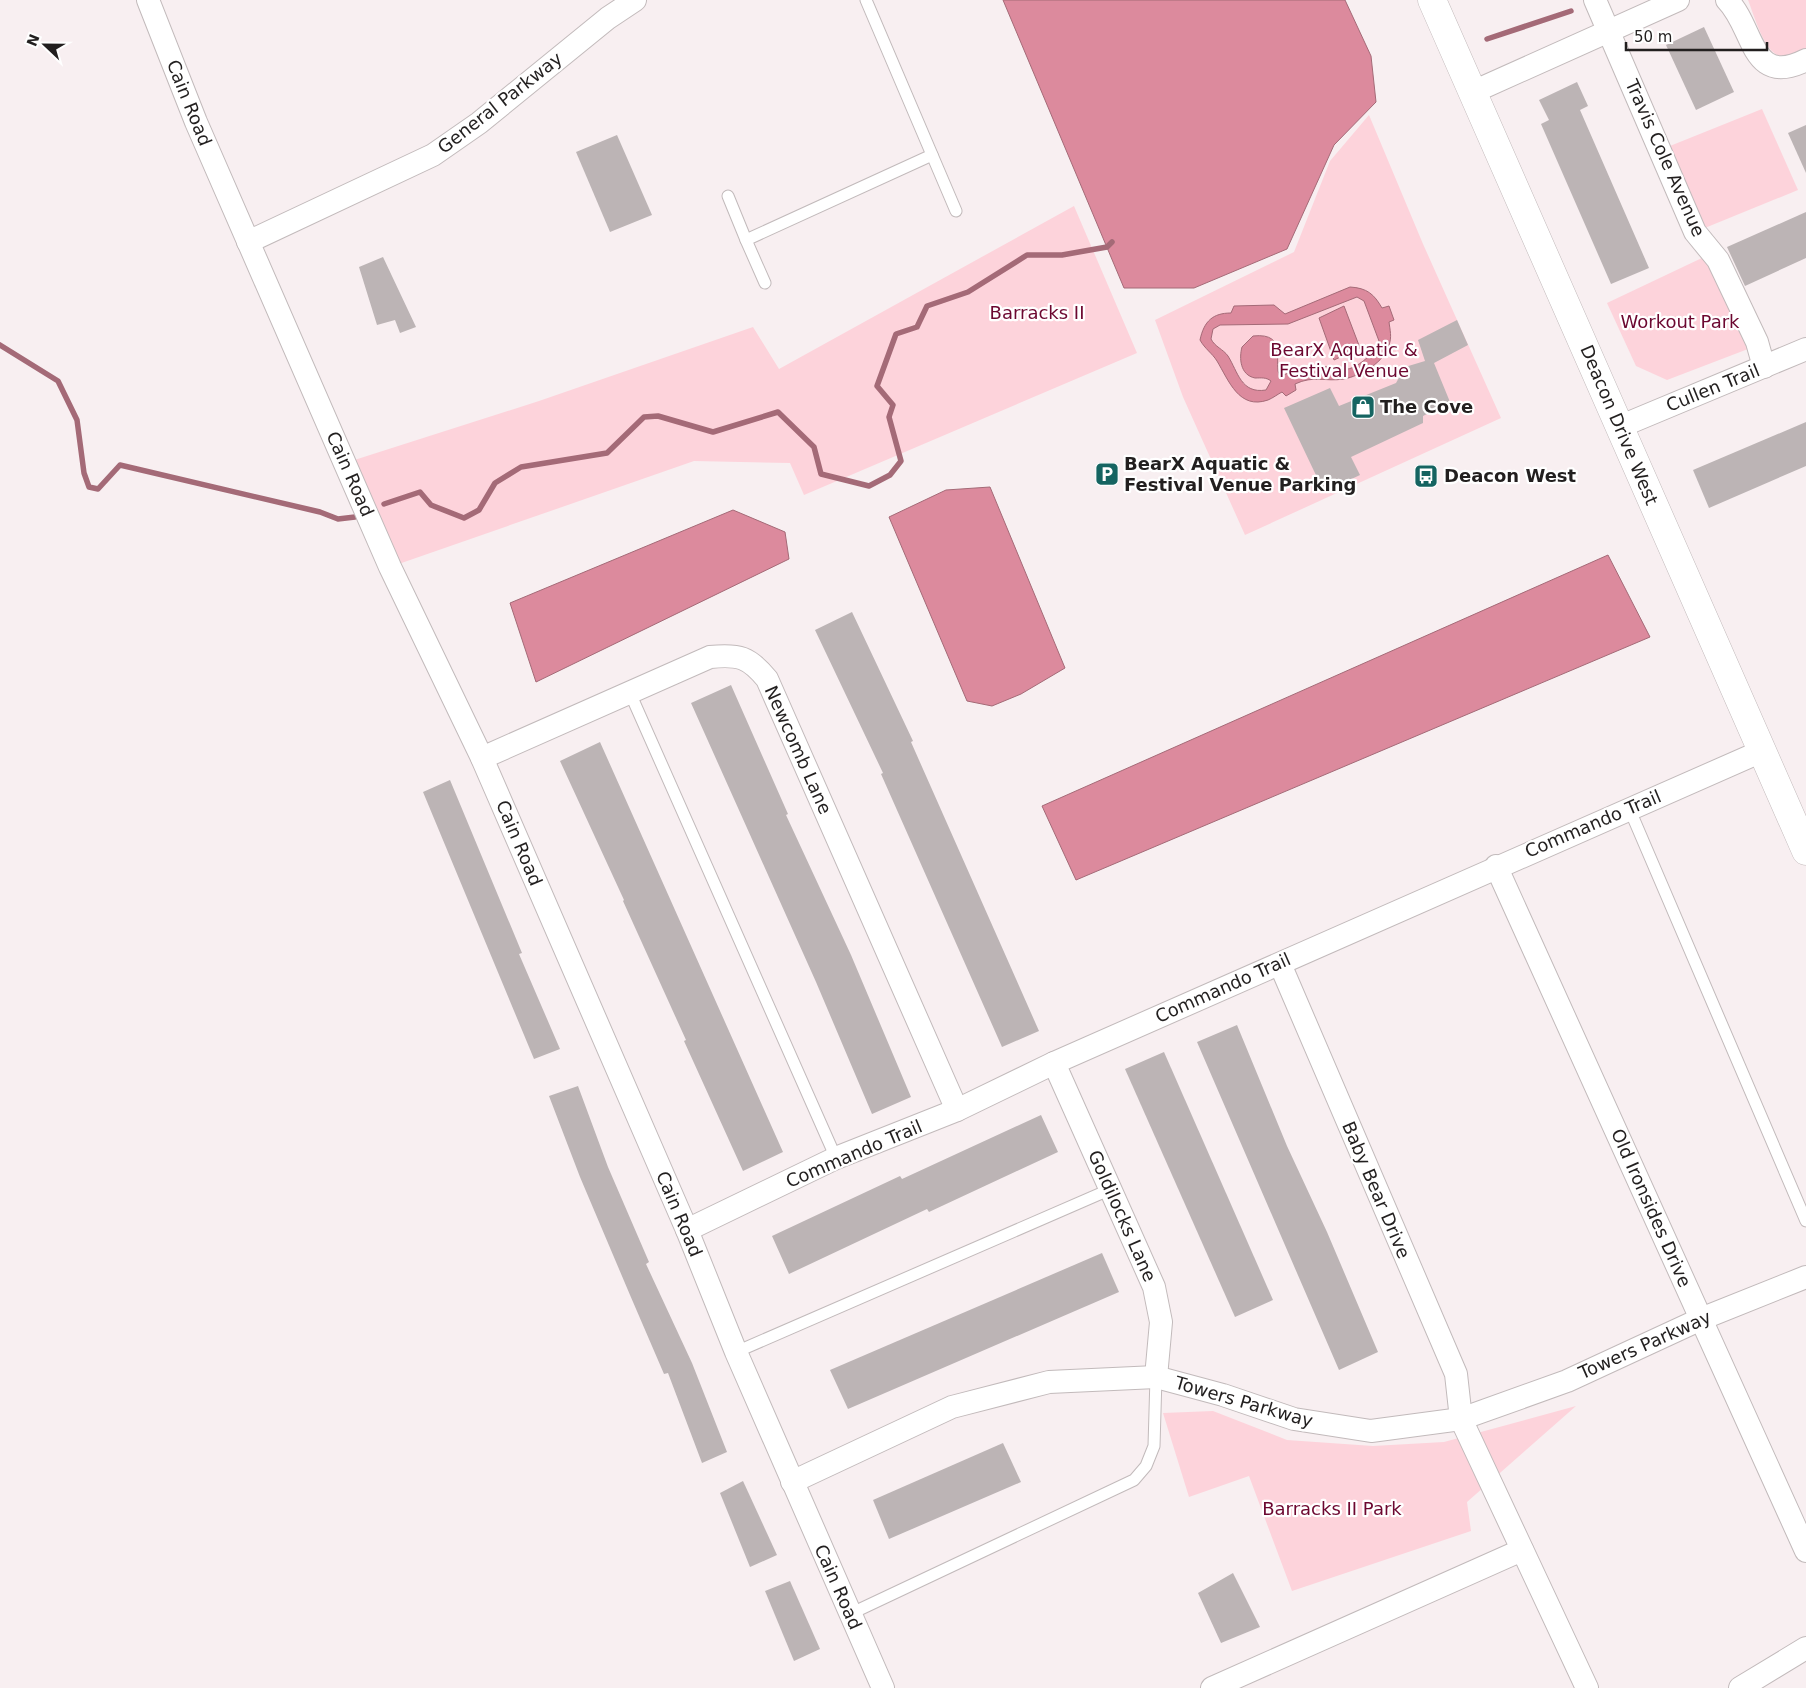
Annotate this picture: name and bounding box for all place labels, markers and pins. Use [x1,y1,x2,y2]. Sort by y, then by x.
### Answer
shop icon: The Cove [1350,394,1376,420]
place label: The Cove [1380,396,1473,417]
place label: BearX Aquatic & Festival Venue Parking [1124,453,1356,495]
parking icon: BearX Aquatic & Festival Venue Parking [1094,461,1120,487]
bus stop icon: Deacon West [1413,463,1439,489]
place label: Deacon West [1444,465,1577,486]

